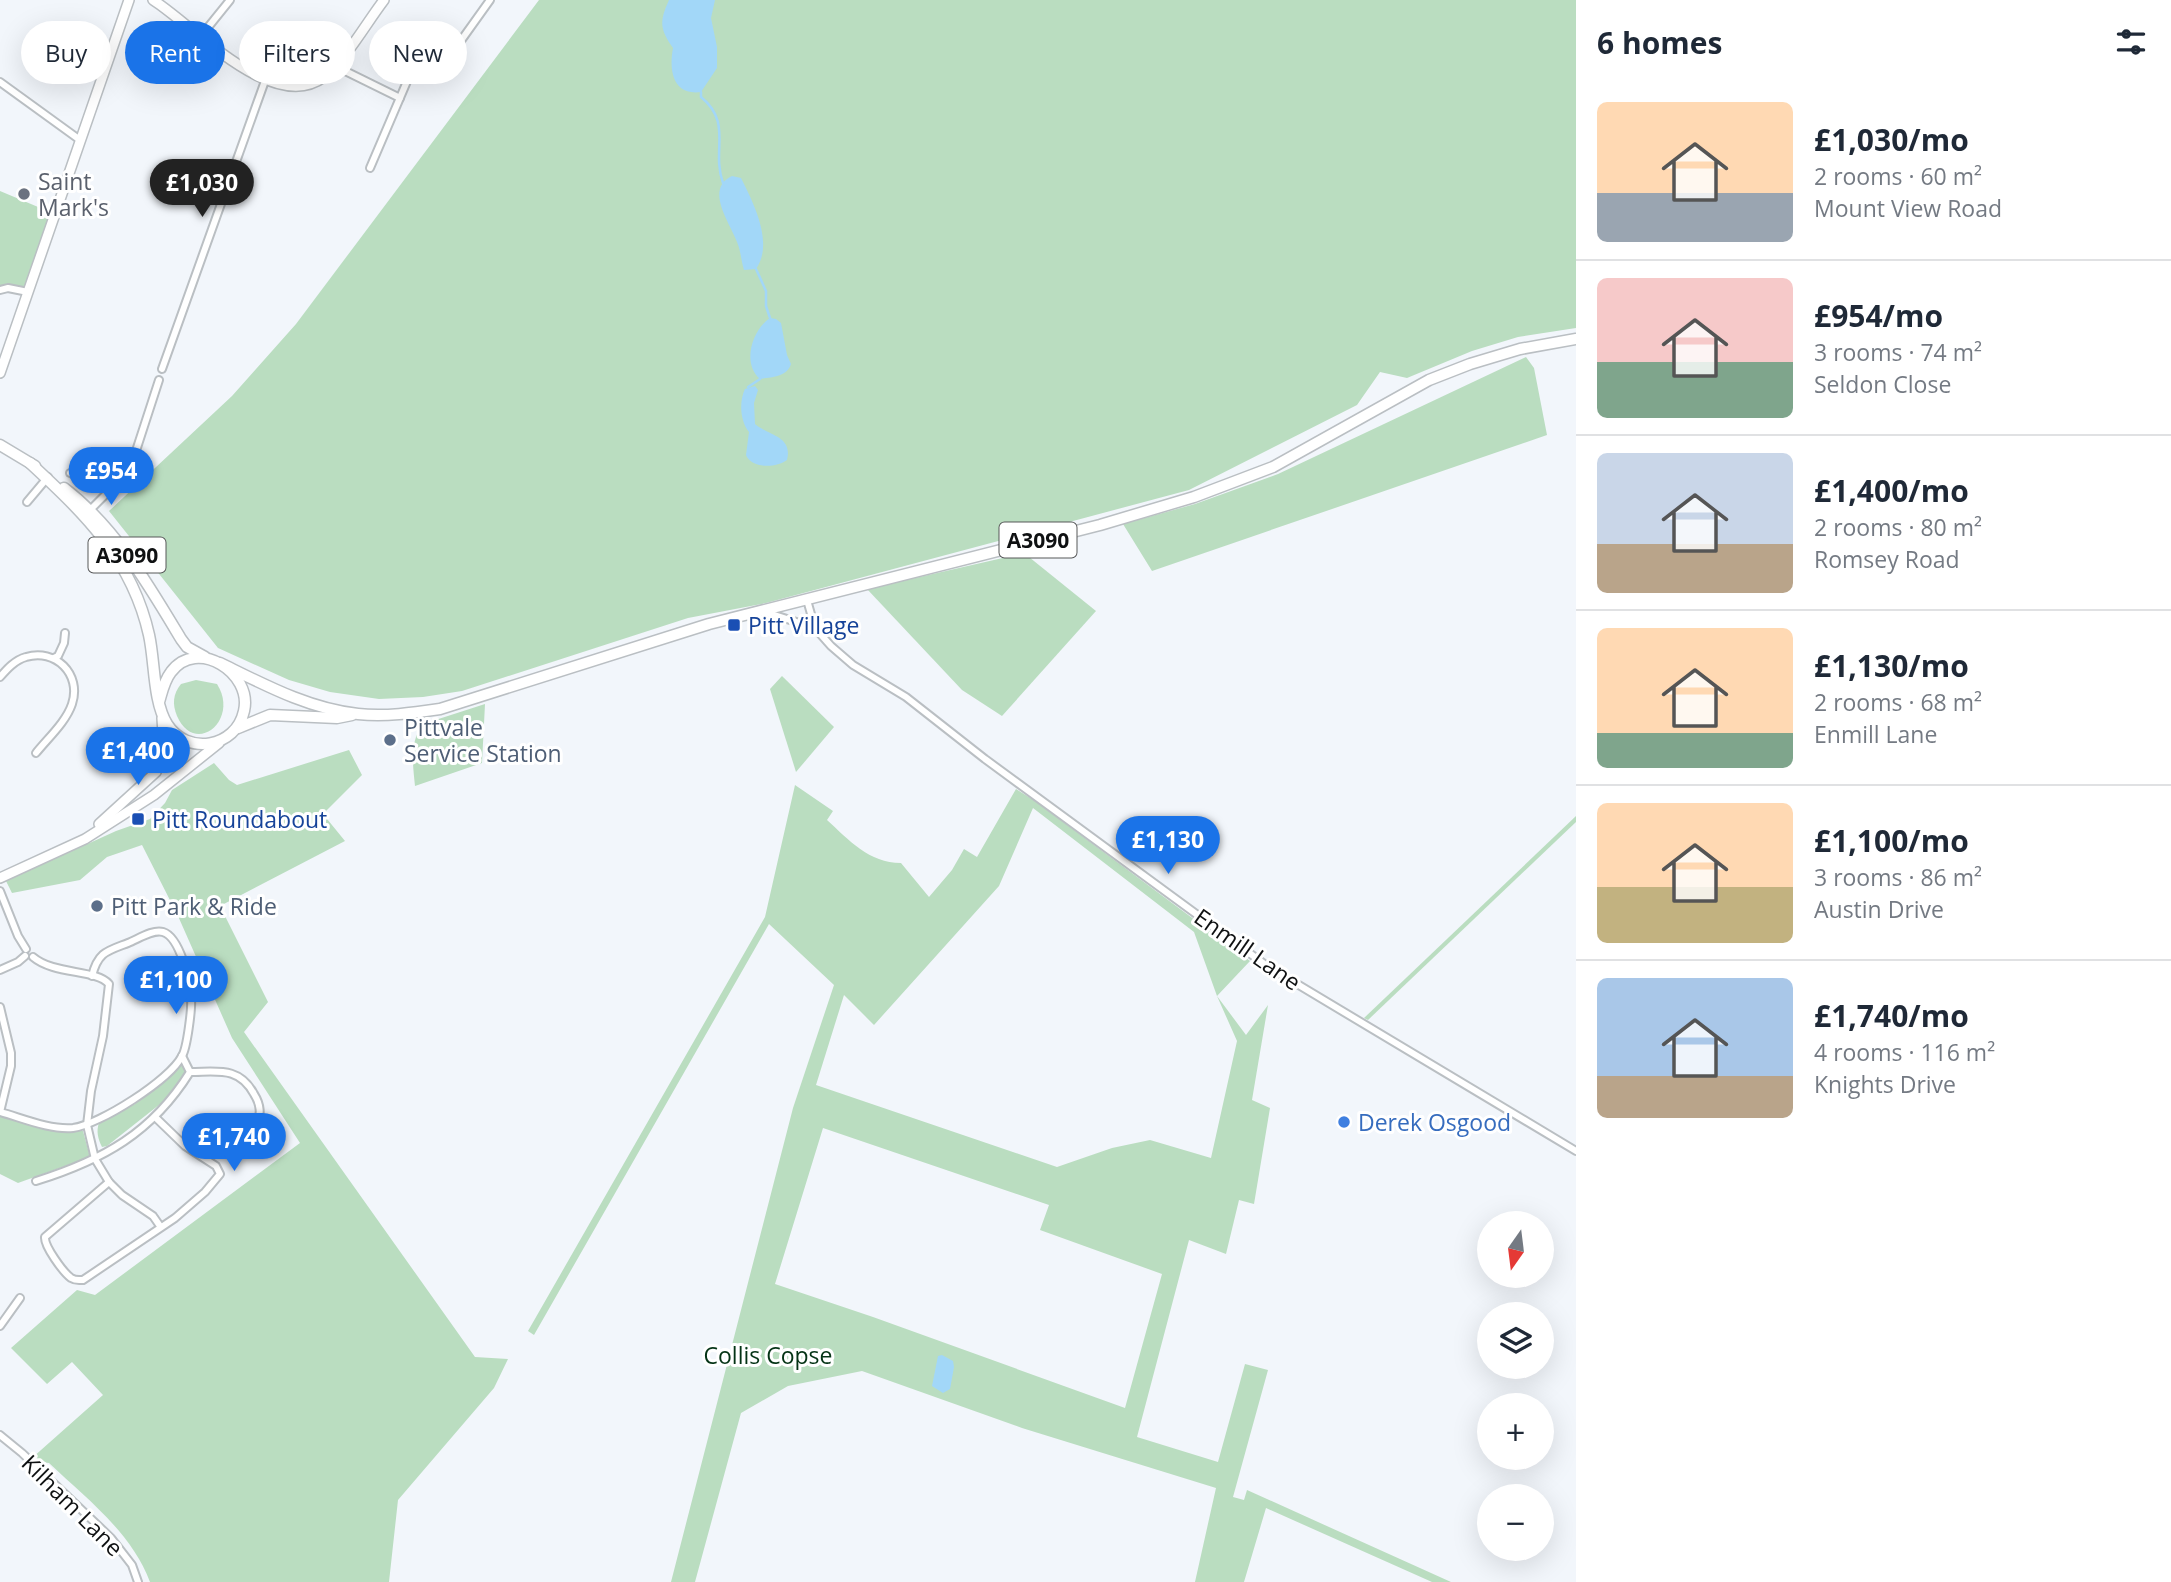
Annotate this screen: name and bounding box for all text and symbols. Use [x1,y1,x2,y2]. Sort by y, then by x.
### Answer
chip: Buy [21,21,111,84]
chip: Rent [125,21,225,84]
chip: Filters [239,21,355,84]
chip: New [369,21,467,84]
text: 6 homes [1597,22,1722,63]
icon: filters [2112,23,2150,61]
text: £1,030/mo [1814,119,1969,160]
icon: home [1653,130,1737,214]
pin: £1,030 [145,160,259,219]
text: 2 rooms · 60 m² [1814,160,1982,192]
place label: Saint Mark's [38,165,109,223]
text: £1,030 [166,166,238,198]
marker: Saint Mark's [16,186,32,202]
text: Mount View Road [1814,192,2002,224]
text: £954/mo [1814,295,1943,336]
icon: home [1653,306,1737,390]
text: 3 rooms · 74 m² [1814,336,1982,368]
text: Seldon Close [1814,368,1951,400]
pin: £954 [70,448,152,507]
text: £954 [85,454,137,486]
text: £1,400/mo [1814,470,1969,511]
icon: home [1653,481,1737,565]
text: 2 rooms · 80 m² [1814,511,1982,543]
road number: A3090 [1000,522,1076,558]
road number: A3090 [88,538,166,572]
text: Romsey Road [1814,543,1960,575]
place label: Pitt Village [748,609,859,641]
marker: Pitt Village [726,617,742,633]
text: £1,130/mo [1814,645,1969,686]
icon: home [1653,656,1737,740]
text: 2 rooms · 68 m² [1814,686,1982,718]
place label: Pittvale Service Station [404,711,562,769]
text: Enmill Lane [1814,718,1937,750]
pin: £1,400 [81,728,195,787]
marker: Pittvale Service Station [382,732,398,748]
text: £1,400 [102,734,174,766]
place label: Pitt Roundabout [152,803,327,835]
marker: Pitt Roundabout [130,811,146,827]
pin: £1,130 [1111,816,1225,876]
text: £1,100/mo [1814,820,1969,861]
text: £1,130 [1132,823,1204,855]
icon: home [1653,831,1737,915]
text: 3 rooms · 86 m² [1814,861,1982,893]
place label: Pitt Park & Ride [111,890,277,922]
text: Austin Drive [1814,893,1944,925]
marker: Pitt Park & Ride [89,898,105,914]
street label: Enmill Lane [1188,901,1308,997]
pin: £1,100 [119,956,233,1016]
text: £1,100 [140,963,212,995]
text: £1,740/mo [1814,995,1969,1036]
icon: home [1653,1006,1737,1090]
text: 4 rooms · 116 m² [1814,1036,1995,1068]
text: Knights Drive [1814,1068,1956,1100]
place label: Derek Osgood [1358,1106,1511,1138]
pin: £1,740 [177,1114,291,1173]
marker: Derek Osgood [1336,1114,1352,1130]
text: £1,740 [198,1120,270,1152]
north arrow [1477,1211,1554,1288]
map controls [1477,1211,1554,1561]
button: layers [1477,1302,1554,1379]
park label: Collis Copse [704,1339,832,1371]
button: + [1477,1393,1554,1470]
street label: Kilham Lane [15,1447,131,1563]
button: − [1477,1484,1554,1561]

